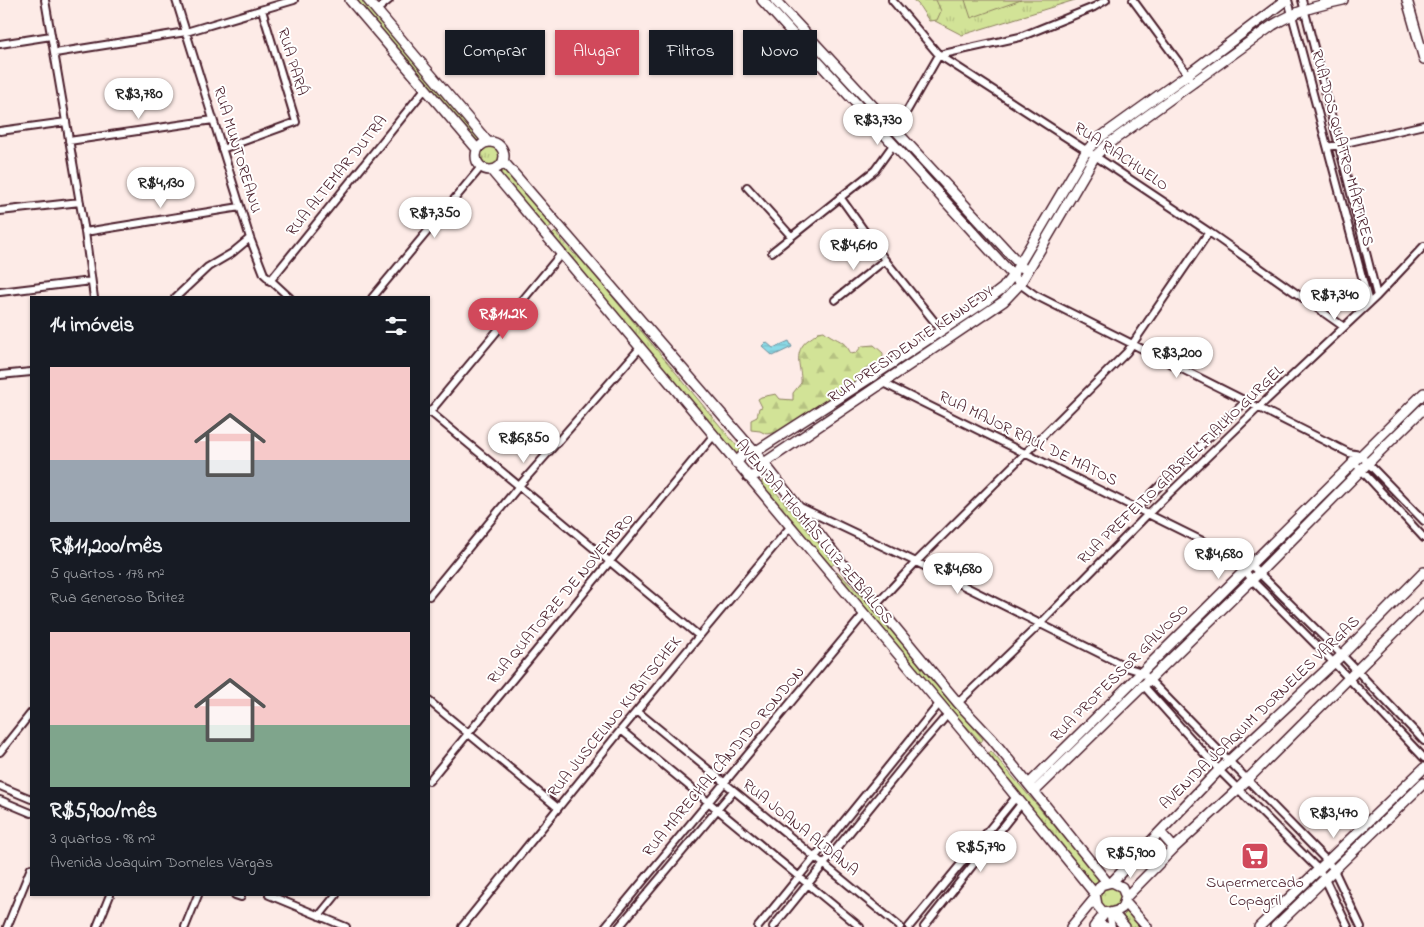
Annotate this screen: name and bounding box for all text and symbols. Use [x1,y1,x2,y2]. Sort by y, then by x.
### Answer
street label: RUA PARÁ [270,25,314,99]
chip: Comprar [445,30,545,75]
chip: Alugar [555,30,639,75]
chip: Filtros [649,30,733,75]
chip: Novo [743,30,817,75]
street label: RUA DOS QUATRO MÁRTIRES [1304,47,1380,249]
pin: R$3,780 [93,78,185,120]
text: R$3,780 [115,82,163,106]
street label: RUA MUNTOREANU [206,84,268,216]
pin: R$3,730 [832,104,924,146]
text: R$3,730 [854,108,902,132]
street label: RUA ALTEMAR DUTRA [281,110,393,242]
street label: RUA RIACHUELO [1069,116,1173,198]
pin: R$4,130 [115,166,207,209]
text: R$4,130 [138,171,184,195]
pin: R$7,350 [389,196,481,239]
text: R$7,350 [410,201,460,225]
pin: R$4,610 [808,228,900,271]
text: R$4,610 [831,233,877,257]
pin: R$7,340 [1289,278,1381,321]
street label: RUA PRESIDENTE KENNEDY [823,280,999,410]
text: R$7,340 [1311,283,1359,307]
pin: R$11.2K [457,298,549,340]
text: R$11.2K [479,302,527,326]
text: 14 imóveis [50,311,134,341]
icon: filters [382,312,410,340]
pin: R$3,200 [1131,336,1223,379]
text: R$3,200 [1152,341,1202,365]
street label: RUA PREFEITO GABRIEL FIALHO GURGEL [1072,360,1290,570]
street label: RUA MAJOR RAUL DE MATOS [935,385,1121,493]
icon: home [185,400,275,490]
pin: R$6,850 [478,422,570,464]
text: R$6,850 [499,426,549,450]
street label: AVENIDA THOMAS LUIZ ZEBALLOS [729,434,899,630]
street label: RUA QUATORZE DE NOVEMBRO [482,508,640,690]
text: R$11,200/mês [50,532,163,562]
pin: R$4,680 [1173,538,1265,580]
text: R$4,680 [1195,542,1243,566]
pin: R$4,680 [912,552,1004,595]
text: R$4,680 [934,557,982,581]
text: 5 quartos · 178 m² [50,562,165,586]
text: Rua Generoso Britez [50,586,184,610]
street label: RUA PROFESSOR GALVOSO [1045,598,1195,748]
street label: AVENIDA JOAQUIM DORNELES VARGAS [1154,610,1366,816]
street label: RUA JUSCELINO KUBITSCHEK [542,631,688,803]
street label: RUA MARECHAL CÂNDIDO RONDON [637,661,811,863]
icon: home [185,665,275,755]
street label: RUA JOANA ALDANA [737,773,863,883]
pin: R$3,470 [1288,796,1380,839]
text: R$5,900/mês [50,797,157,827]
text: R$3,470 [1310,801,1358,825]
text: 3 quartos · 98 m² [50,827,155,851]
pin: R$5,790 [935,830,1027,873]
text: R$5,790 [957,835,1005,859]
pin: R$5,900 [1085,836,1177,879]
text: R$5,900 [1106,841,1156,865]
supermarket icon: Supermercado Copagril [1240,841,1270,871]
text: Avenida Joaquim Dorneles Vargas [50,851,273,875]
place label: Supermercado Copagril [1206,871,1304,913]

